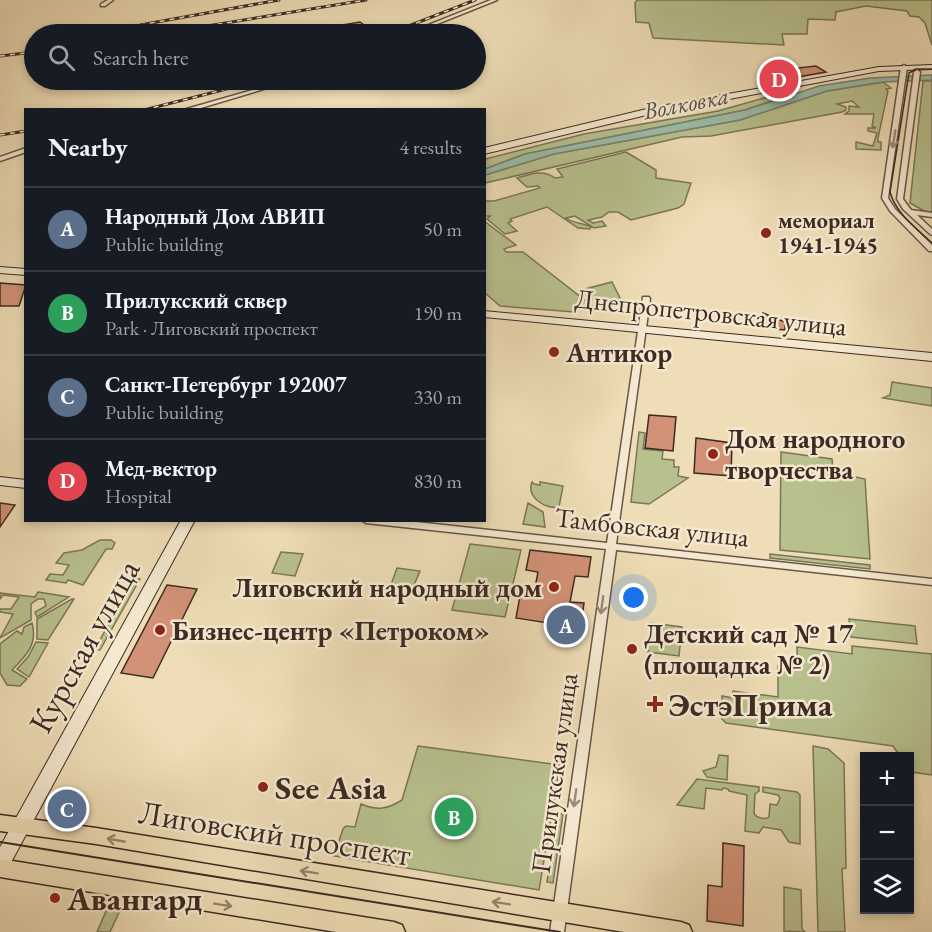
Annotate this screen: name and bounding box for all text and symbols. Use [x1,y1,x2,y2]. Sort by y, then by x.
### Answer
search box [24,24,486,90]
icon: search [45,41,78,74]
text: Search here [93,43,188,72]
pin: D [760,56,798,101]
water label: Волковка [640,80,732,127]
one-way arrow [888,129,899,149]
text: Nearby [48,130,128,164]
text: 4 results [399,134,462,160]
text: Народный Дом АВИП [105,202,325,231]
place label: мемориал 1941-1945 [778,206,878,260]
text: A [60,216,75,242]
text: 50 m [423,216,462,242]
marker: мемориал 1941-1945 [759,226,773,240]
text: Public building [105,231,223,257]
street label: Днепропетровская улица [573,280,849,344]
text: Прилукский сквер [105,286,287,315]
text: B [61,300,74,326]
text: 190 m [414,300,462,326]
text: Park · Лиговский проспект [105,315,318,341]
place label: Антикор [565,335,672,370]
marker: Антикор [547,345,561,359]
text: Санкт-Петербург 192007 [105,370,347,399]
text: C [60,384,75,410]
text: 330 m [414,384,462,410]
text: Public building [105,399,223,425]
place label: Дом народного творчества [725,421,905,487]
marker: Дом народного творчества [706,447,720,461]
text: Мед-вектор [105,454,217,483]
text: D [60,468,75,494]
text: 830 m [414,468,462,494]
text: Hospital [105,483,172,509]
street label: Тамбовская улица [553,499,751,555]
street label: Курская улица [19,551,150,740]
place label: Лиговский народный дом [232,570,542,605]
marker: Лиговский народный дом [547,580,561,594]
your location [619,583,648,612]
one-way arrow [597,595,608,615]
pin: A [546,602,586,648]
place label: Бизнес-центр «Петроком» [172,613,490,648]
place label: Детский сад № 17 (площадка № 2) [644,616,854,682]
marker: Бизнес-центр «Петроком» [153,623,167,637]
marker: Детский сад № 17 (площадка № 2) [625,642,639,656]
street label: Прилукская улица [523,670,585,876]
place label: ЭстэПрима [668,683,833,726]
marker: ЭстэПрима [646,695,664,713]
map controls [860,752,914,914]
button: + [860,752,914,806]
place label: See Asia [275,766,387,809]
marker: See Asia [256,780,270,794]
pin: C [48,786,86,832]
one-way arrow [570,788,581,808]
street label: Лиговский проспект [136,790,415,876]
pin: B [434,794,474,840]
button: − [860,806,914,860]
one-way arrow [107,834,127,845]
button: layers [860,860,914,914]
one-way arrow [299,866,319,877]
place label: Авангард [66,877,202,920]
marker: Авангард [48,891,62,905]
one-way arrow [492,897,511,908]
one-way arrow [213,899,233,910]

